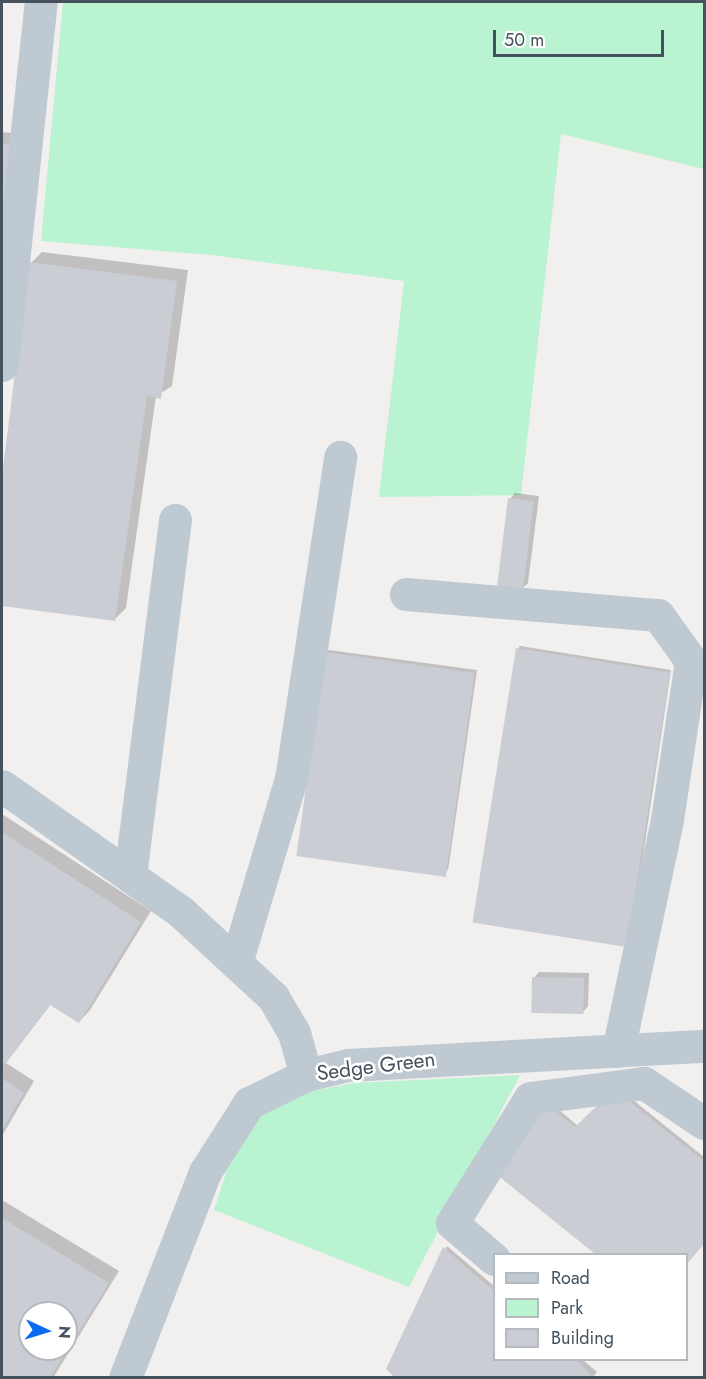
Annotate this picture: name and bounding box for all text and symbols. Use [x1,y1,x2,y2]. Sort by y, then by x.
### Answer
scale bar [496,18,667,56]
text: 50 m [504,27,544,53]
street label: Sedge Green [315,1046,437,1086]
legend [493,1253,688,1361]
text: Road [551,1265,590,1291]
text: Park [551,1295,583,1321]
north arrow [18,1301,78,1361]
text: N [53,1325,76,1339]
text: Building [551,1325,614,1351]

